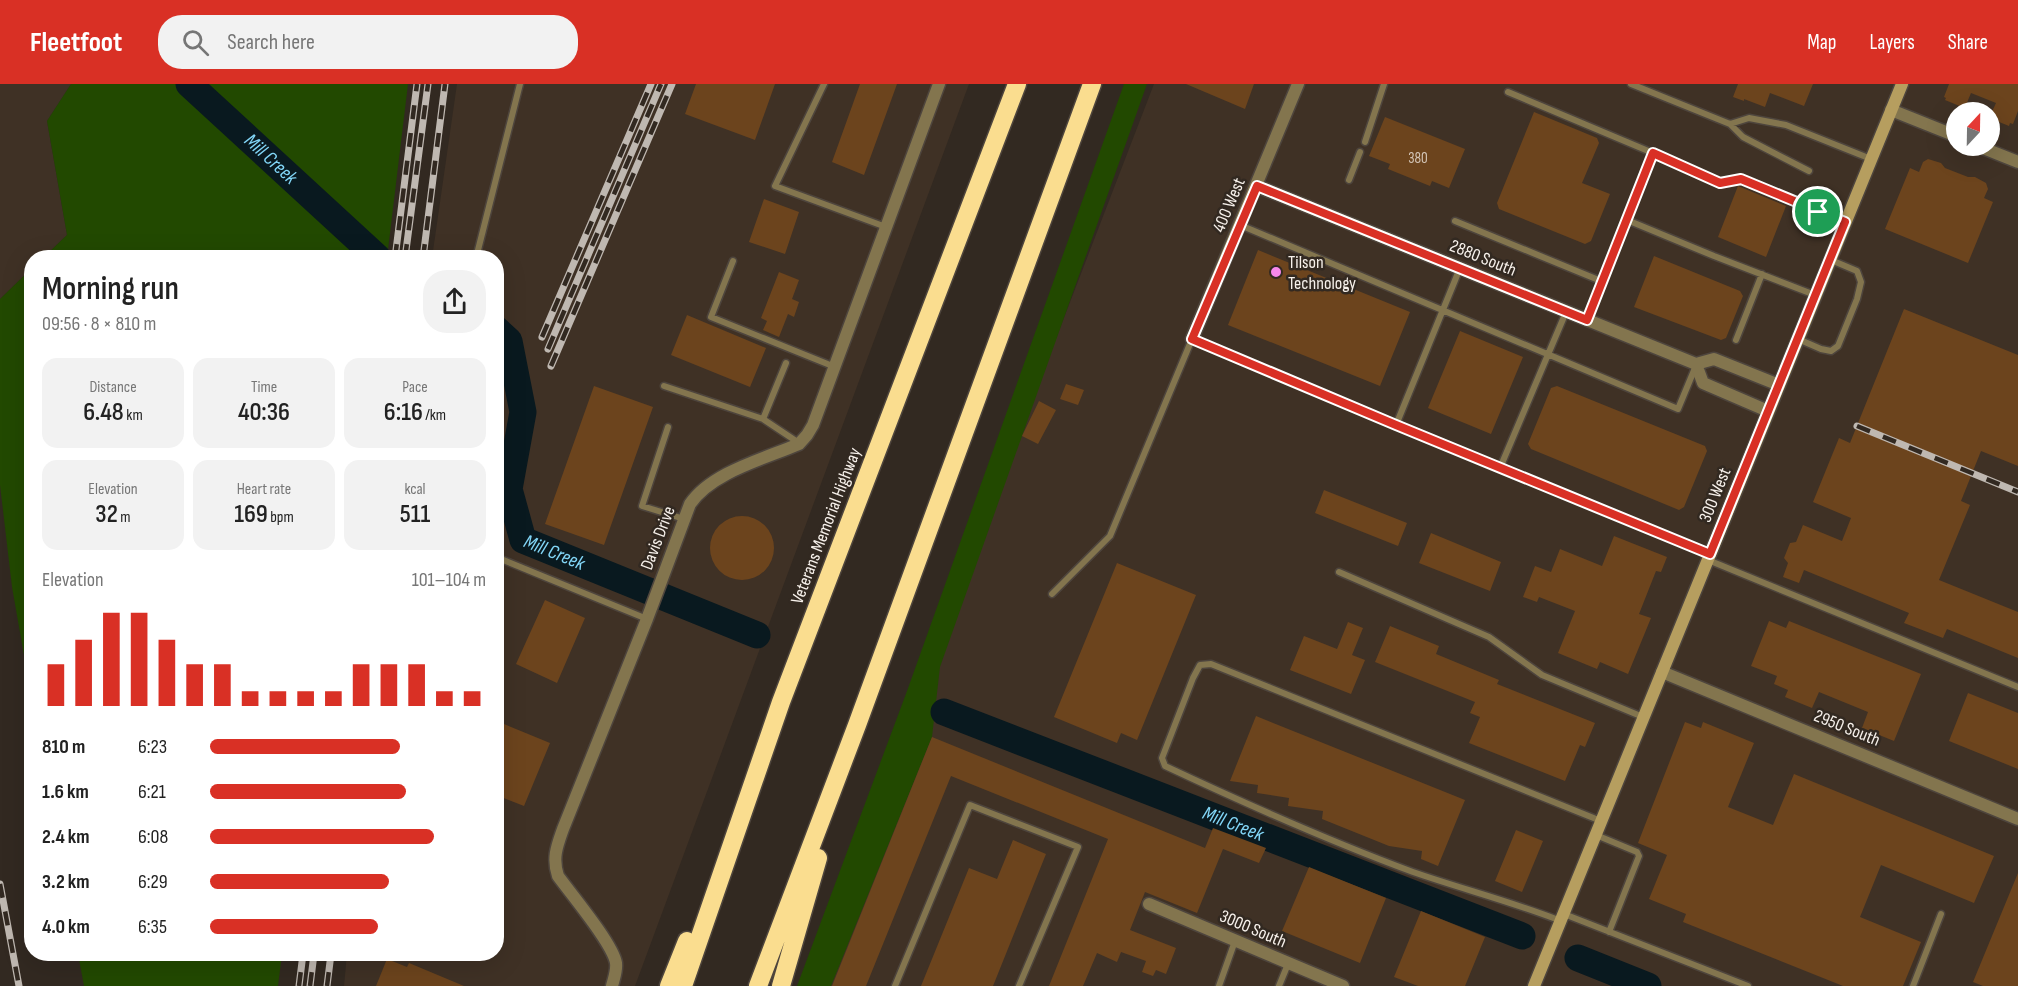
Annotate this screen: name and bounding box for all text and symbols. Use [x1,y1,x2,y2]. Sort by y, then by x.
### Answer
search box [158,15,578,69]
text: Fleetfoot [30,26,122,59]
icon: search [179,26,212,59]
text: Search here [227,29,315,56]
text: Map [1807,30,1836,55]
text: Layers [1869,30,1915,55]
text: Share [1948,30,1988,55]
north arrow [1946,102,2000,156]
map controls [1946,102,2000,156]
water label: Mill Creek [239,129,303,190]
house number: 380 [1408,149,1428,168]
street label: 400 West [1208,174,1250,235]
pin [1792,186,1843,237]
icon: arrive [1801,195,1834,228]
street label: 2880 South [1447,235,1519,281]
place label: Tilson Technology [1288,252,1356,294]
marker: Tilson Technology [1269,265,1283,279]
text: Morning run [42,269,179,309]
button: share [423,270,486,333]
text: 09:56 · 8 × 810 m [42,312,156,336]
text: Distance [89,378,137,397]
text: Time [251,378,277,397]
text: Pace [402,378,428,397]
text: 6.48 [83,397,124,428]
text: 40:36 [238,397,290,428]
text: 6:16 [384,397,423,428]
text: km [124,406,143,425]
text: /km [423,406,446,425]
street label: Veterans Memorial Highway [786,445,866,607]
street label: 300 West [1695,464,1736,525]
text: Elevation [88,480,138,499]
text: Heart rate [237,480,291,499]
text: kcal [404,480,426,499]
text: 32 [95,499,118,530]
text: 169 [234,499,268,530]
text: 511 [400,499,430,530]
street label: Davis Drive [636,503,680,573]
text: m [118,508,131,527]
text: bpm [268,508,294,527]
water label: Mill Creek [520,530,589,576]
text: Elevation [42,568,104,592]
text: 101–104 m [412,568,486,592]
street label: 2950 South [1811,705,1883,751]
text: 810 m [42,735,85,759]
text: 6:23 [138,735,167,759]
text: 1.6 km [42,780,89,804]
text: 6:21 [138,780,166,804]
water label: Mill Creek [1199,801,1268,847]
text: 2.4 km [42,825,90,849]
text: 6:08 [138,825,168,849]
text: 3.2 km [42,870,90,894]
text: 6:29 [138,870,168,894]
street label: 3000 South [1216,906,1290,952]
text: 4.0 km [42,915,90,939]
text: 6:35 [138,915,167,939]

